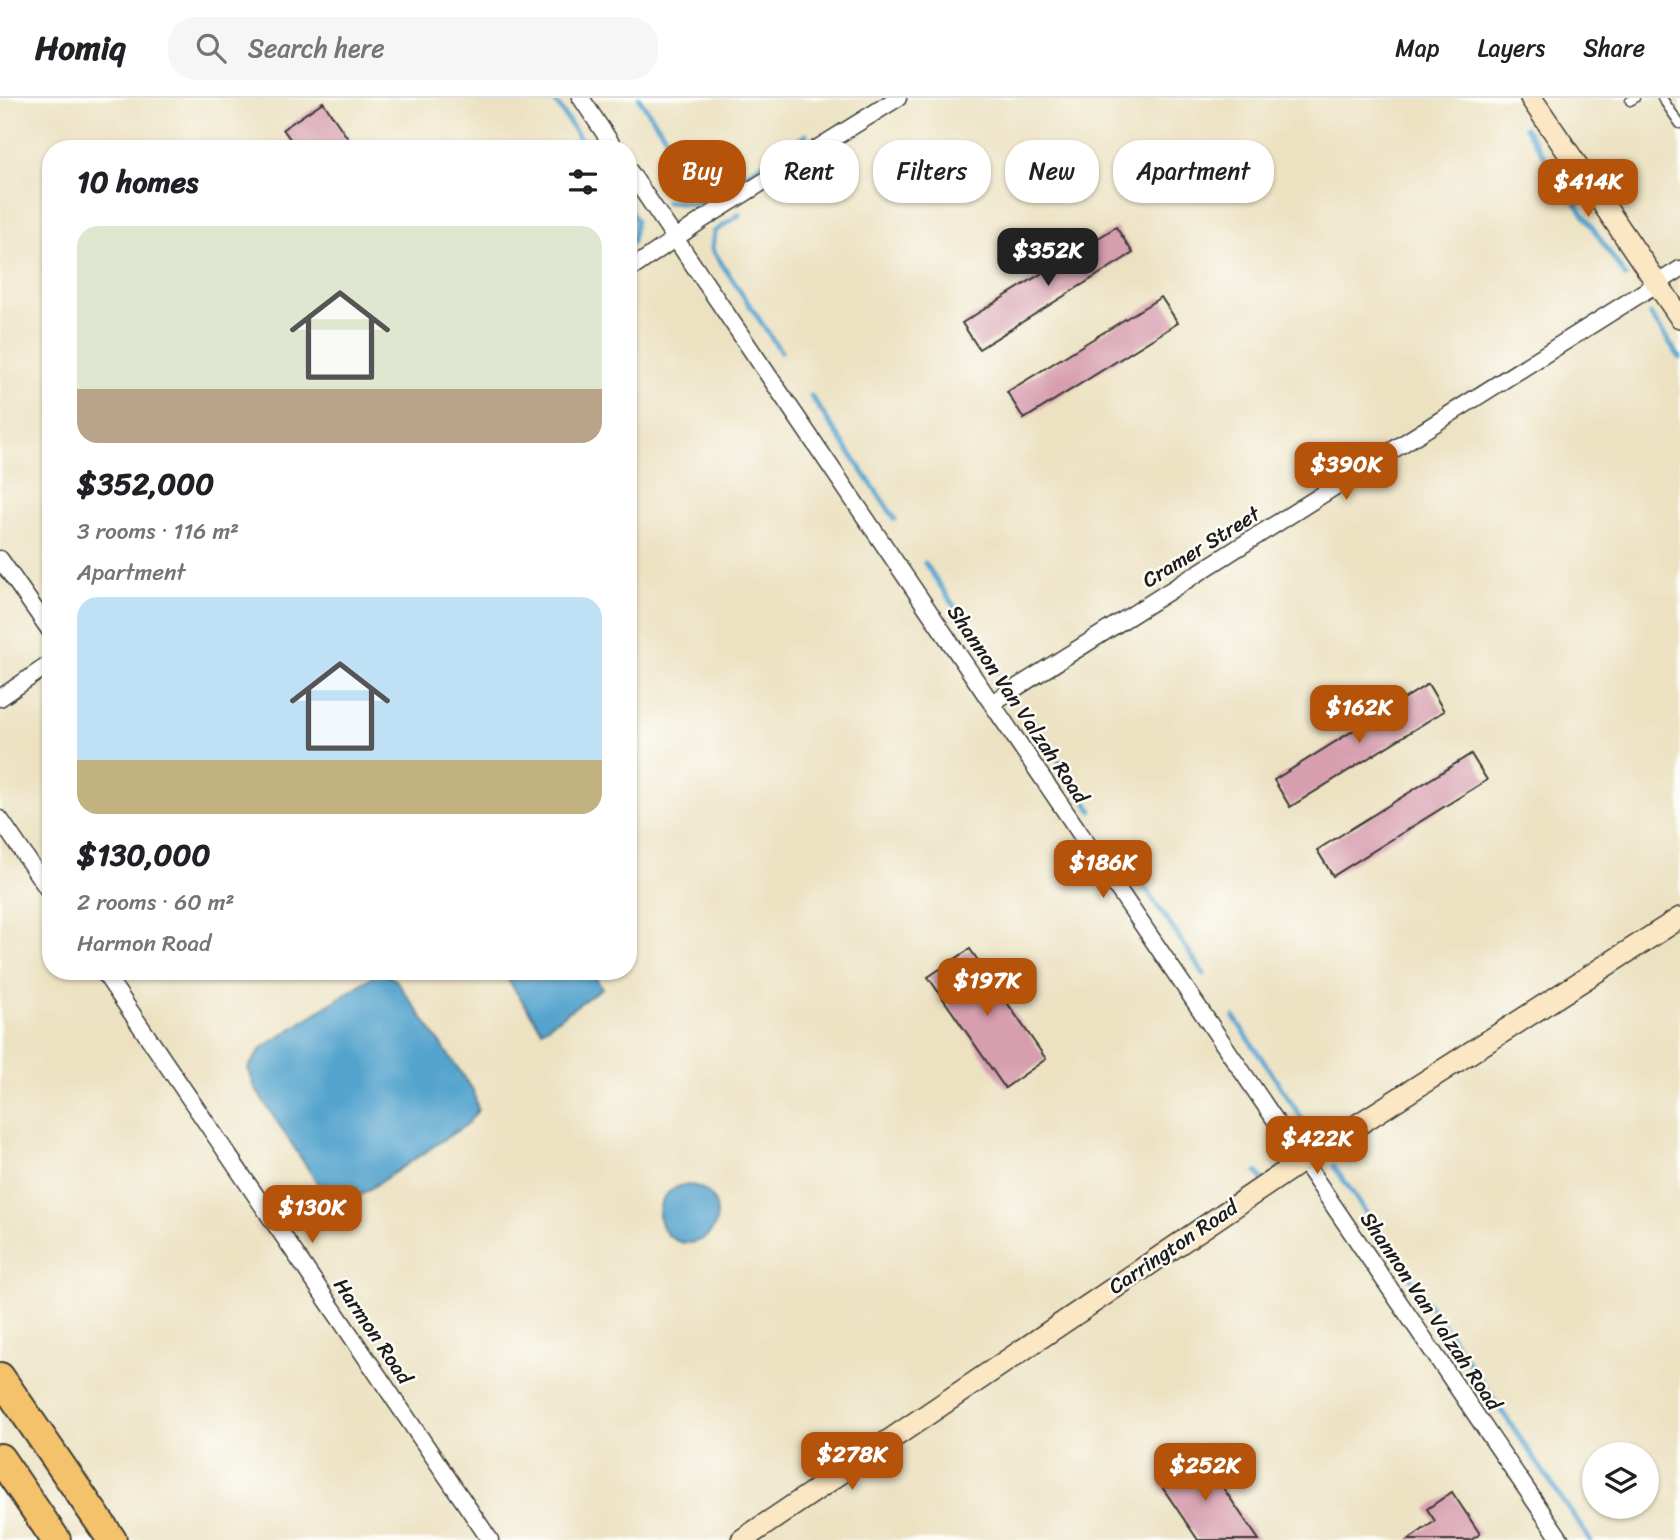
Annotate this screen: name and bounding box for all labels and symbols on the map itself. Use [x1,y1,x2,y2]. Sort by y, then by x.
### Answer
pin: $414K [1539,159,1637,219]
pin: $352K [999,228,1097,288]
pin: $390K [1297,442,1395,502]
street label: Cramer Street [1134,495,1269,599]
street label: Shannon Van Valzah Road [937,596,1100,813]
pin: $162K [1310,686,1408,745]
pin: $186K [1054,840,1152,900]
pin: $197K [938,958,1036,1018]
pin: $422K [1268,1116,1366,1176]
pin: $130K [263,1186,361,1245]
street label: Carrington Road [1100,1188,1247,1305]
street label: Shannon Van Valzah Road [1350,1203,1513,1420]
street label: Harmon Road [323,1270,424,1394]
pin: $278K [803,1432,901,1492]
pin: $252K [1156,1444,1254,1503]

